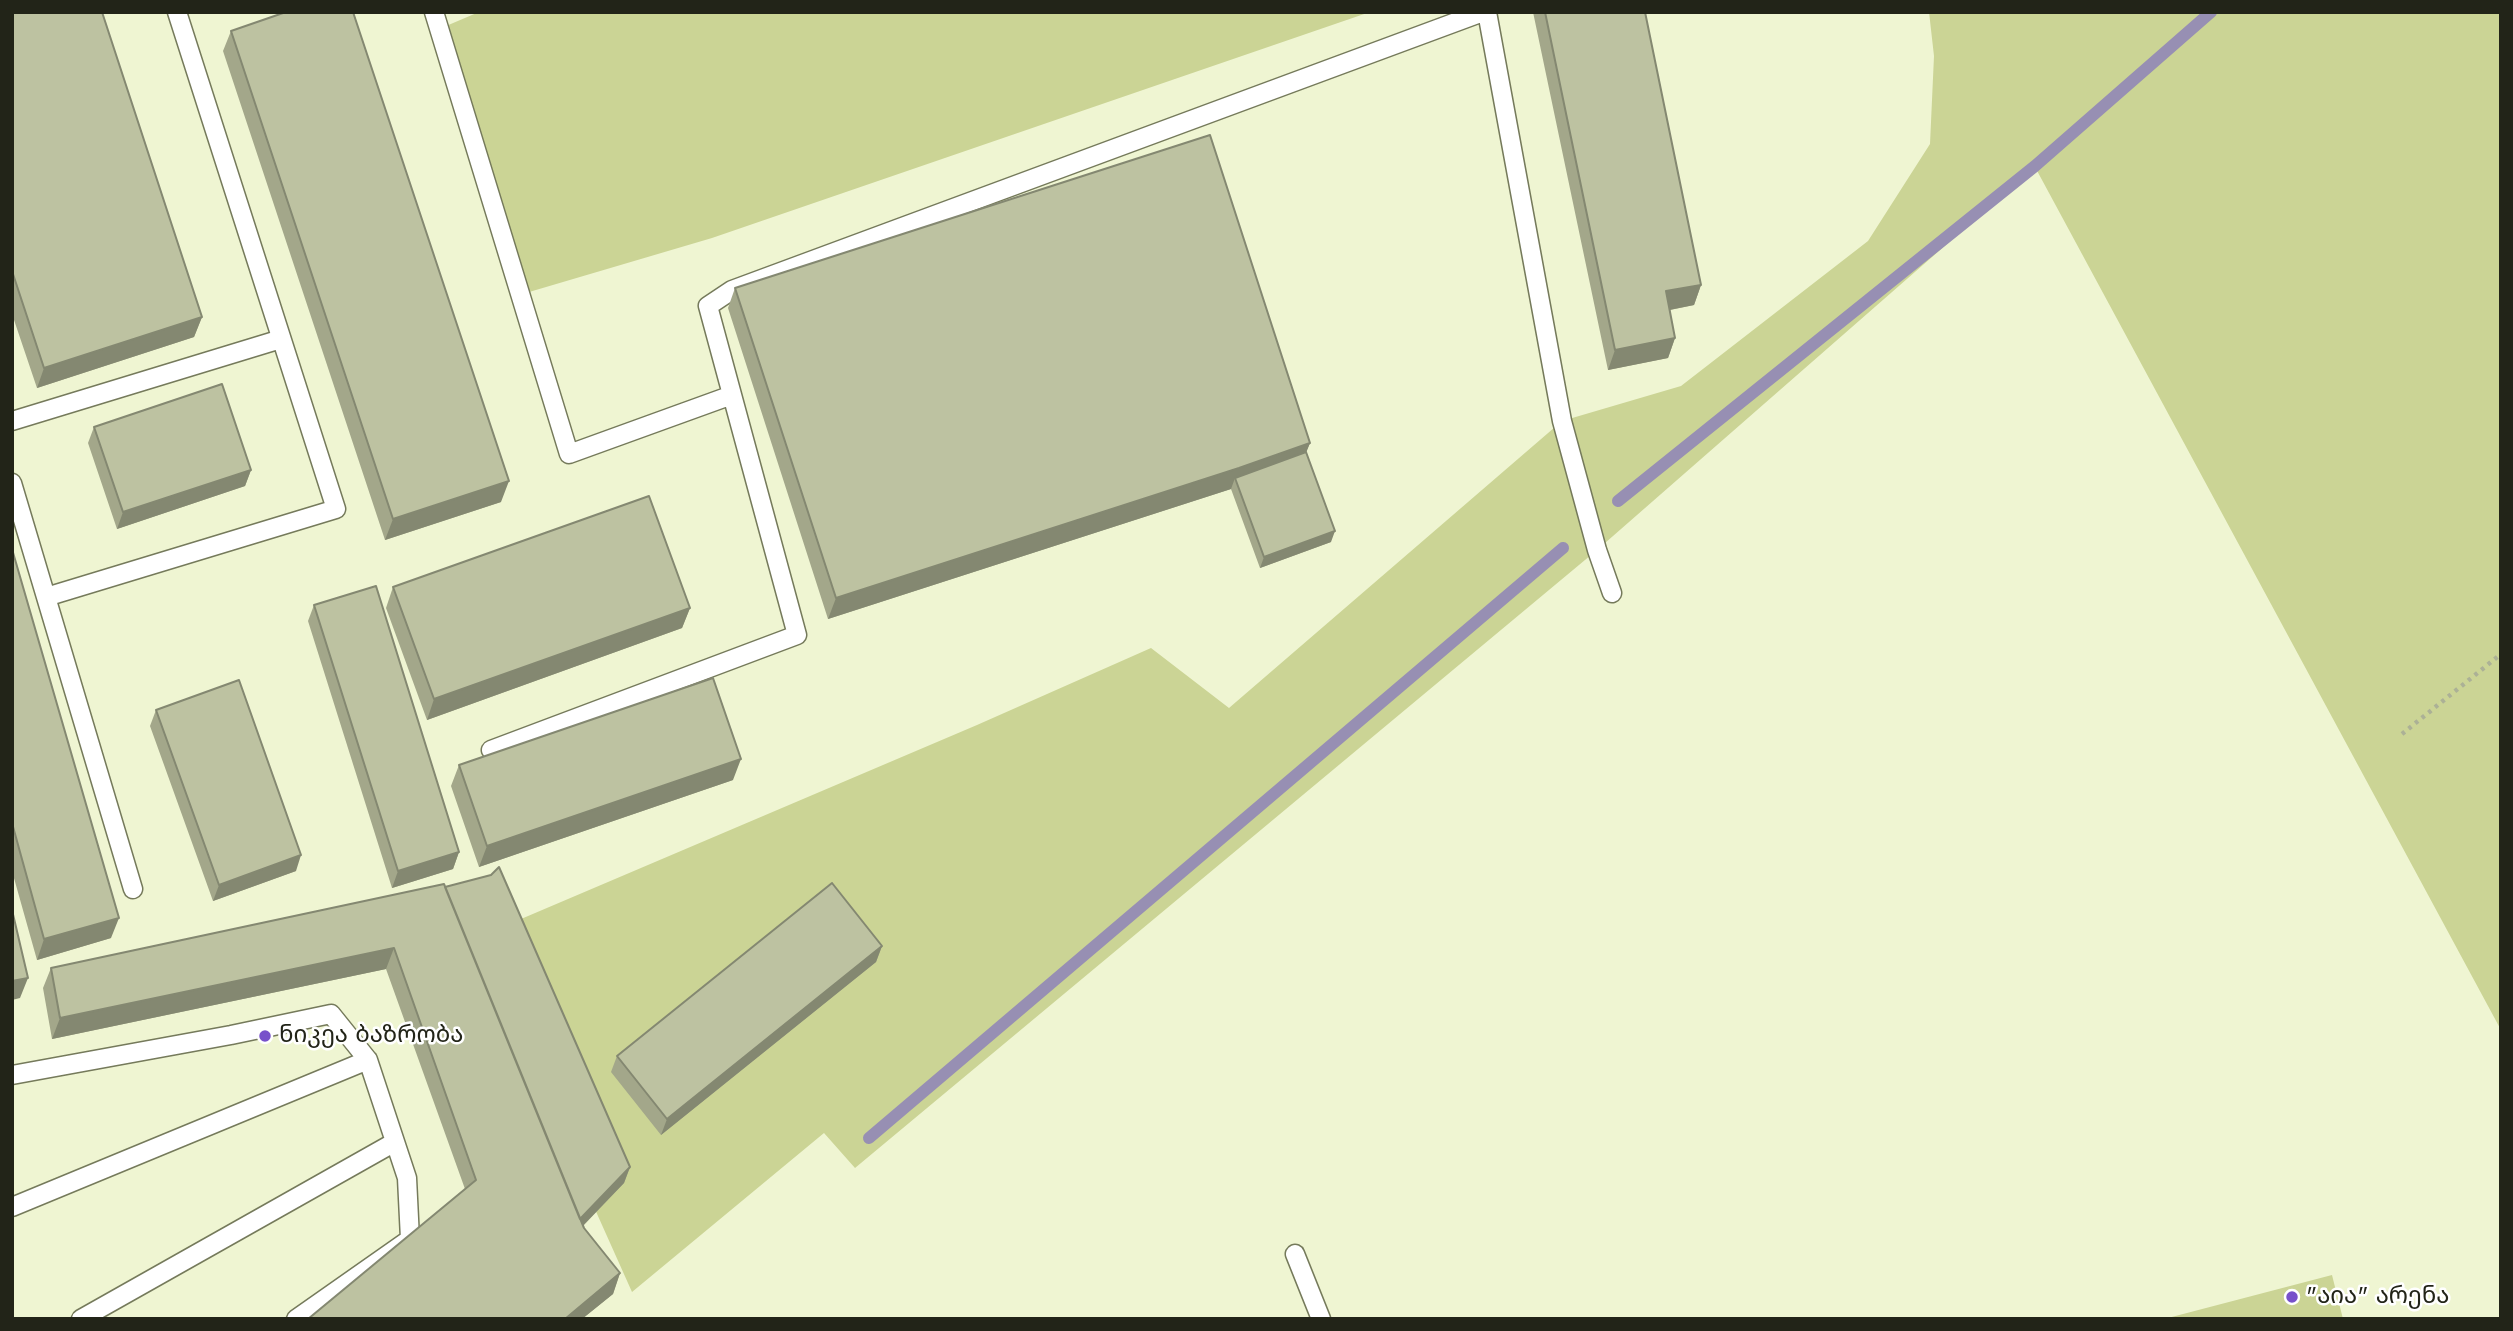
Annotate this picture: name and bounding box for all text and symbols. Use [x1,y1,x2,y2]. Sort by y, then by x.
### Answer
place label: ნიკეა ბაზრობა [279,1022,463,1050]
marker: ნიკეა ბაზრობა [257,1028,273,1044]
place label: "აია" არენა [2306,1283,2449,1311]
marker: "აია" არენა [2284,1289,2300,1305]

